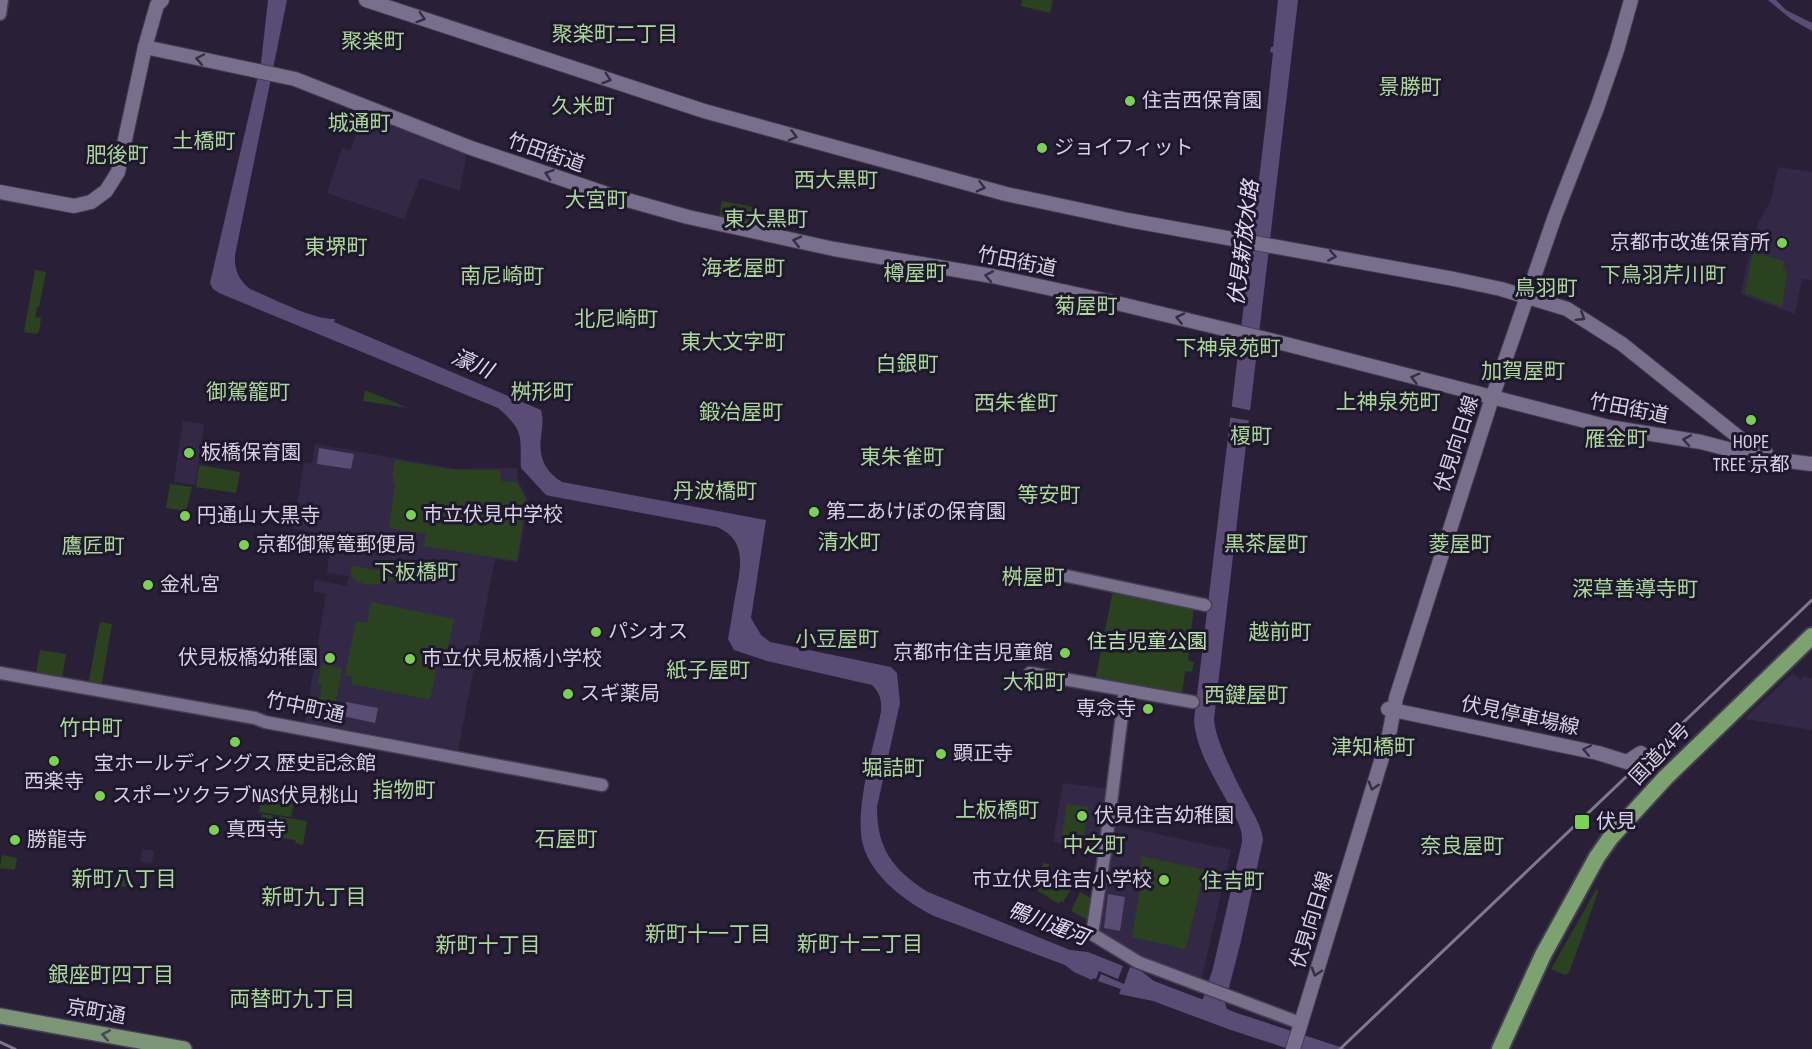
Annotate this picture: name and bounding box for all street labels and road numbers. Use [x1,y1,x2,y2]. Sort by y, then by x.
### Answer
street label: 竹田街道 [504,129,588,177]
street label: 竹田街道 [975,243,1059,281]
street label: 竹田街道 [1587,390,1671,428]
street label: 伏見向日線 [1430,393,1484,495]
street label: 竹中町通 [263,688,347,728]
street label: 伏見停車場線 [1459,692,1581,740]
street label: 国道24号 [1625,718,1695,790]
street label: 伏見向日線 [1286,869,1338,971]
street label: 京町通 [64,995,128,1029]

